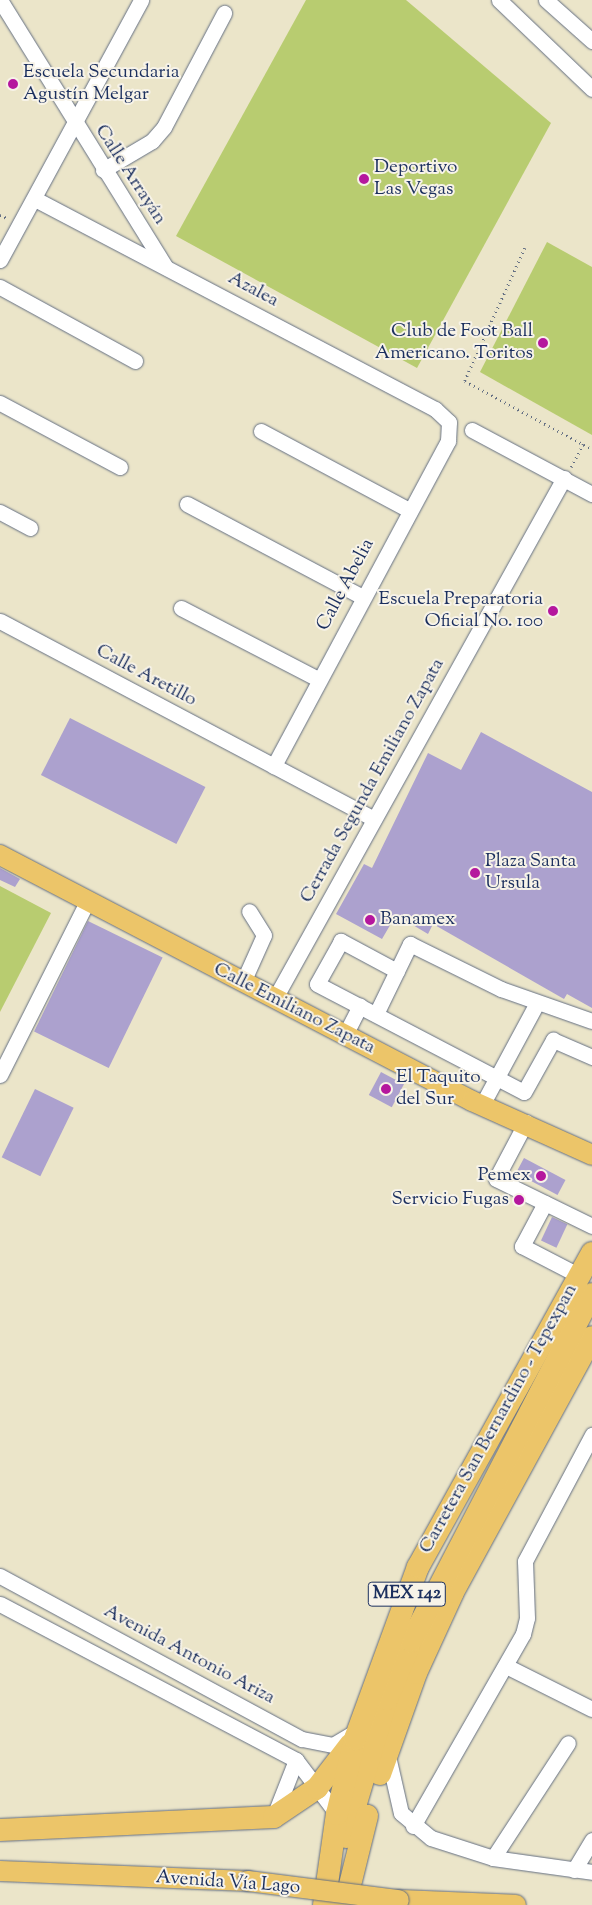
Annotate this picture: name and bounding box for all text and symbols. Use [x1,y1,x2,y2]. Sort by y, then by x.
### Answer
place label: Escuela Secundaria Agustín Melgar [23,62,180,106]
marker: Escuela Secundaria Agustín Melgar [7,78,19,90]
street label: Calle Arrayán [89,121,171,229]
place label: Deportivo Las Vegas [374,157,457,201]
marker: Deportivo Las Vegas [358,173,370,185]
street label: Azalea [224,267,282,313]
place label: Club de Foot Ball Americano. Toritos [375,321,533,365]
marker: Club de Foot Ball Americano. Toritos [537,337,549,349]
street label: Calle Abelia [312,535,380,635]
place label: Escuela Preparatoria Oficial No. 100 [379,589,543,633]
marker: Escuela Preparatoria Oficial No. 100 [547,605,559,617]
street label: Calle Aretillo [92,640,200,712]
street label: Cerrada Segunda Emiliano Zapata [296,655,450,907]
place label: Plaza Santa Ursula [485,851,576,895]
marker: Plaza Santa Ursula [469,867,481,879]
place label: Banamex [380,909,455,931]
marker: Banamex [364,914,376,926]
street label: Calle Emiliano Zapata [209,958,379,1060]
place label: El Taquito del Sur [396,1067,481,1111]
marker: El Taquito del Sur [380,1083,392,1095]
place label: Pemex [478,1165,531,1187]
marker: Pemex [535,1170,547,1182]
place label: Servicio Fugas [391,1189,509,1211]
marker: Servicio Fugas [513,1194,525,1206]
street label: Carretera San Bernardino - Tepexpan [415,1280,583,1558]
road number: MEX 142 [367,1578,447,1610]
street label: Avenida Antonio Ariza [100,1600,278,1710]
street label: Avenida Vía Lago [155,1867,301,1899]

